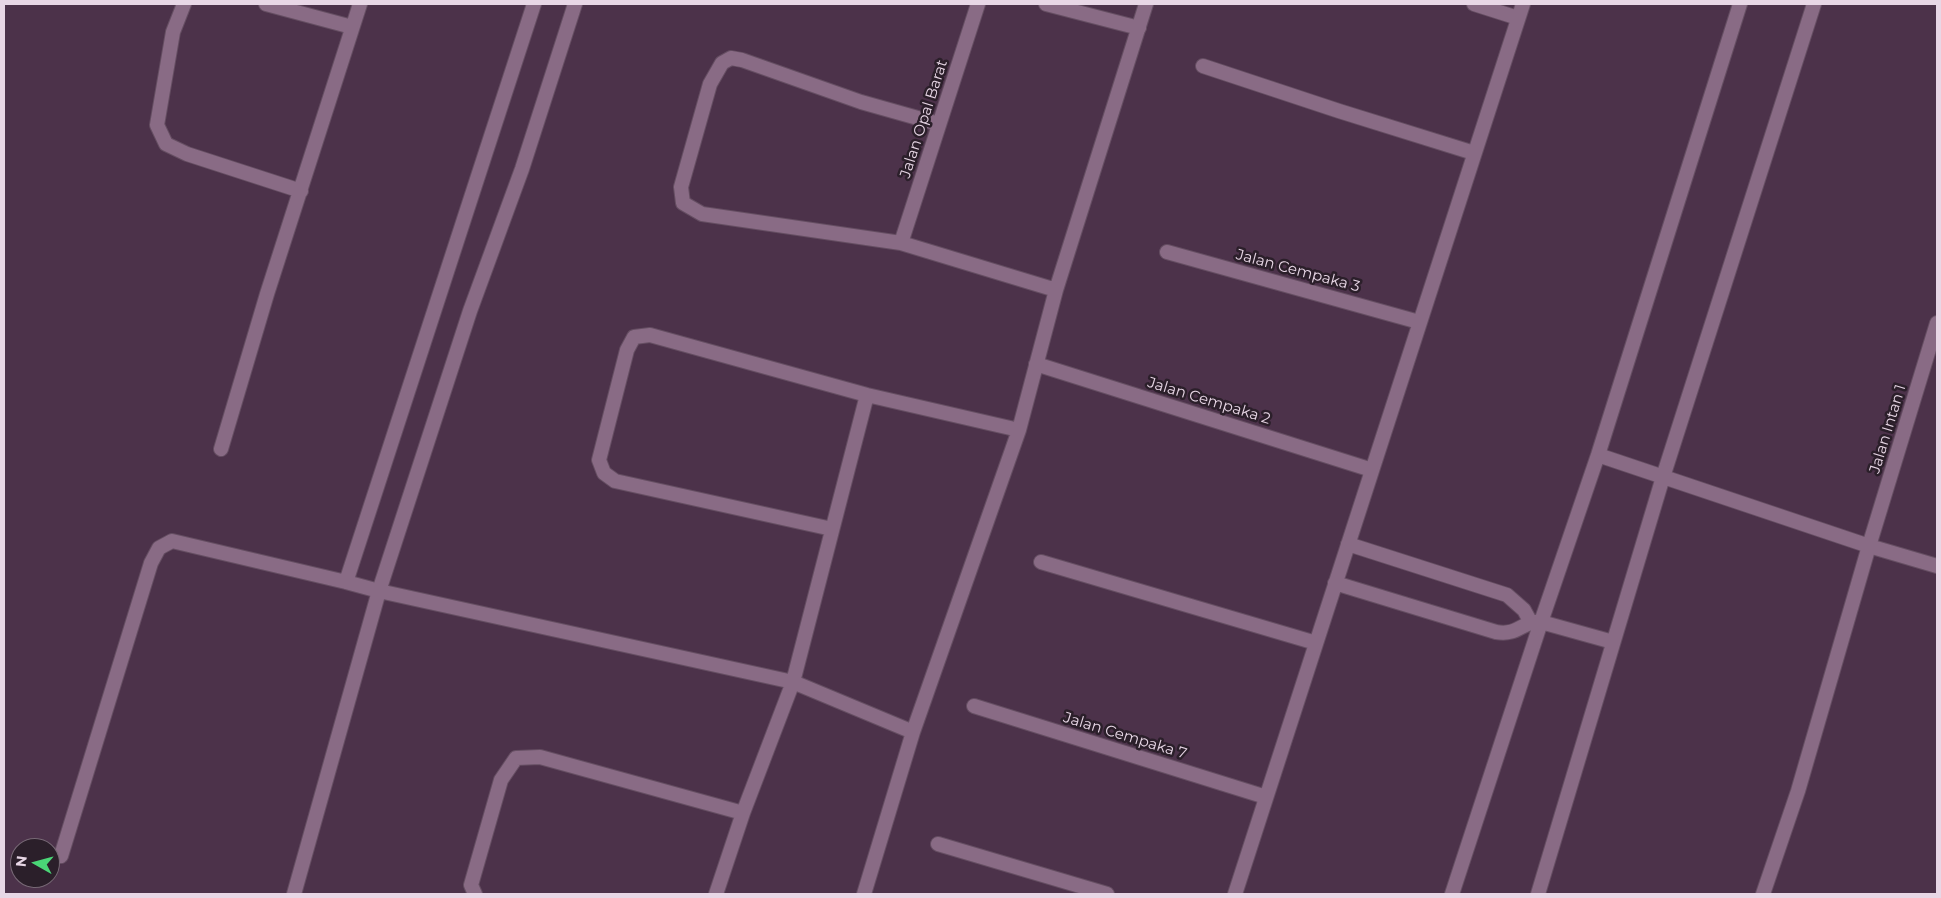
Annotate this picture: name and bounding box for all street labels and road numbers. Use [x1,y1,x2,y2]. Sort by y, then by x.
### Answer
street label: Jalan Opal Barat [896,58,952,180]
street label: Jalan Cempaka 3 [1234,246,1362,296]
street label: Jalan Cempaka 2 [1145,374,1273,428]
street label: Jalan Intan 1 [1866,382,1910,476]
street label: Jalan Cempaka 7 [1061,709,1189,763]

